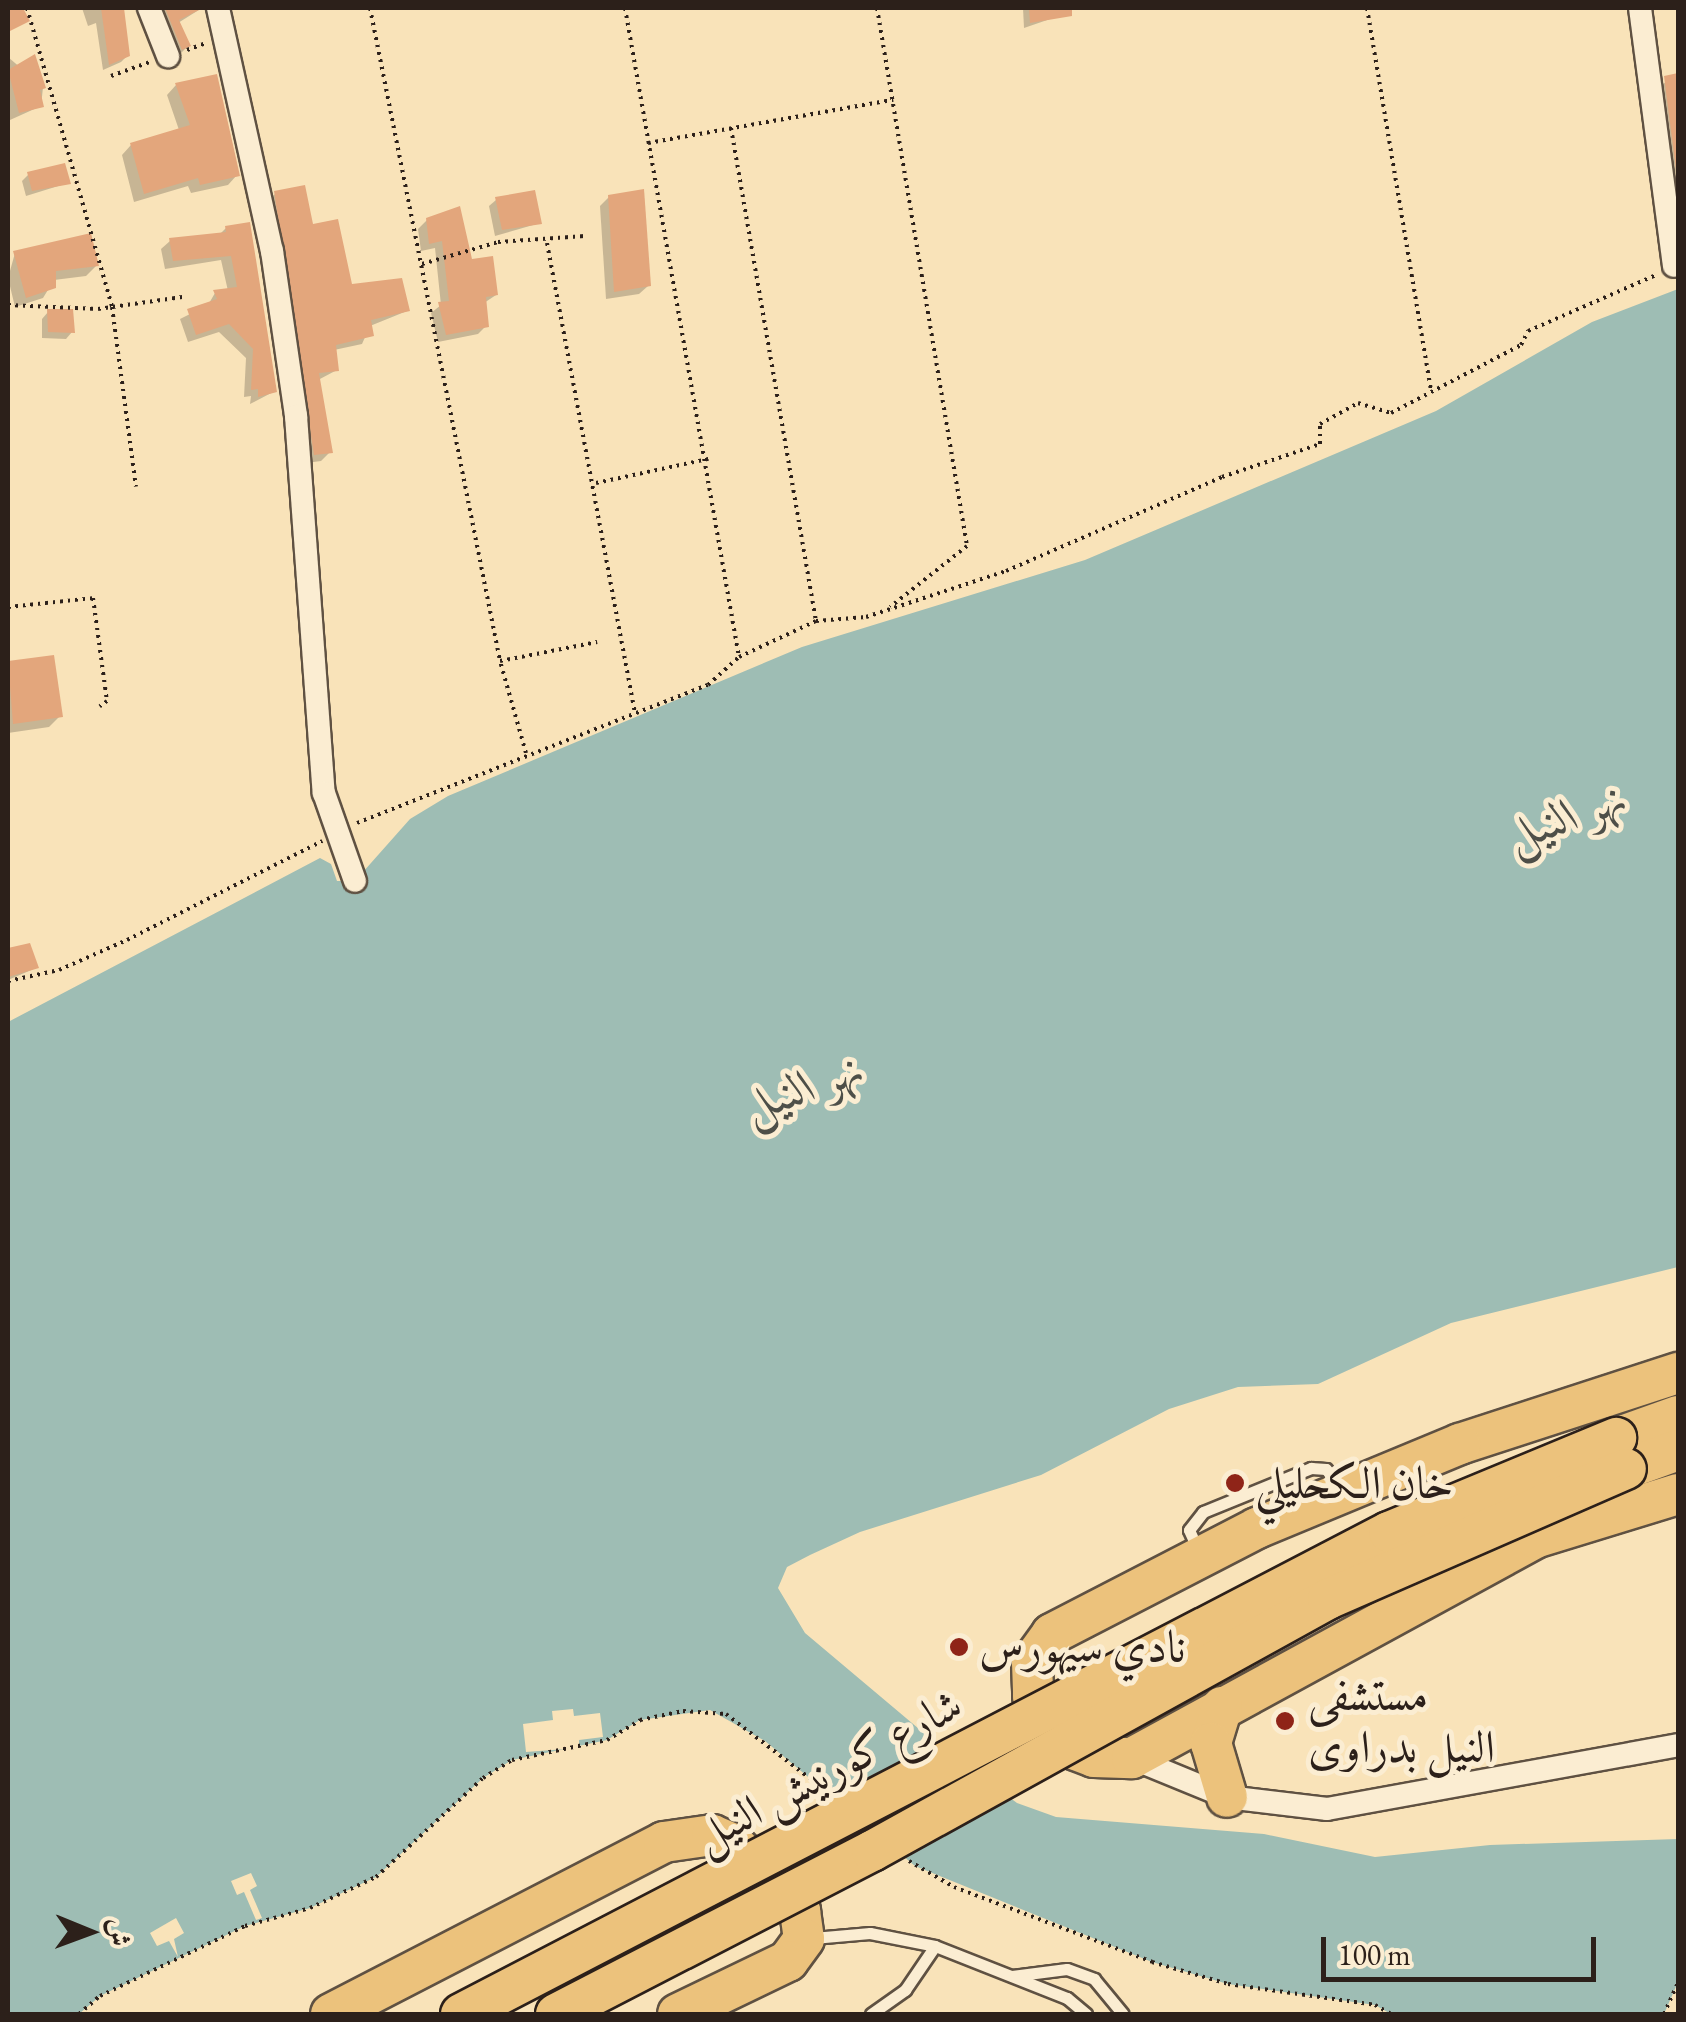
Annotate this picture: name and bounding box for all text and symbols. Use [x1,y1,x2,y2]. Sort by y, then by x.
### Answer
water label: نهر النيل [1498,767,1634,863]
water label: نهر النيل [735,1038,871,1134]
place label: خان الكحليلي [1255,1456,1453,1510]
marker: خان الكحليلي [1224,1472,1246,1494]
place label: نادي سيهورس [979,1620,1186,1674]
marker: نادي سيهورس [948,1636,970,1658]
place label: مستشفى النيل بدراوى [1308,1668,1495,1774]
street label: شارع كورنيش النيل [685,1677,971,1863]
marker: مستشفى النيل بدراوى [1272,1708,1298,1734]
north arrow [40,1882,140,1982]
scale bar [1326,1917,1601,1979]
text: ش [102,1918,138,1947]
text: 100 m [1338,1935,1411,1974]

